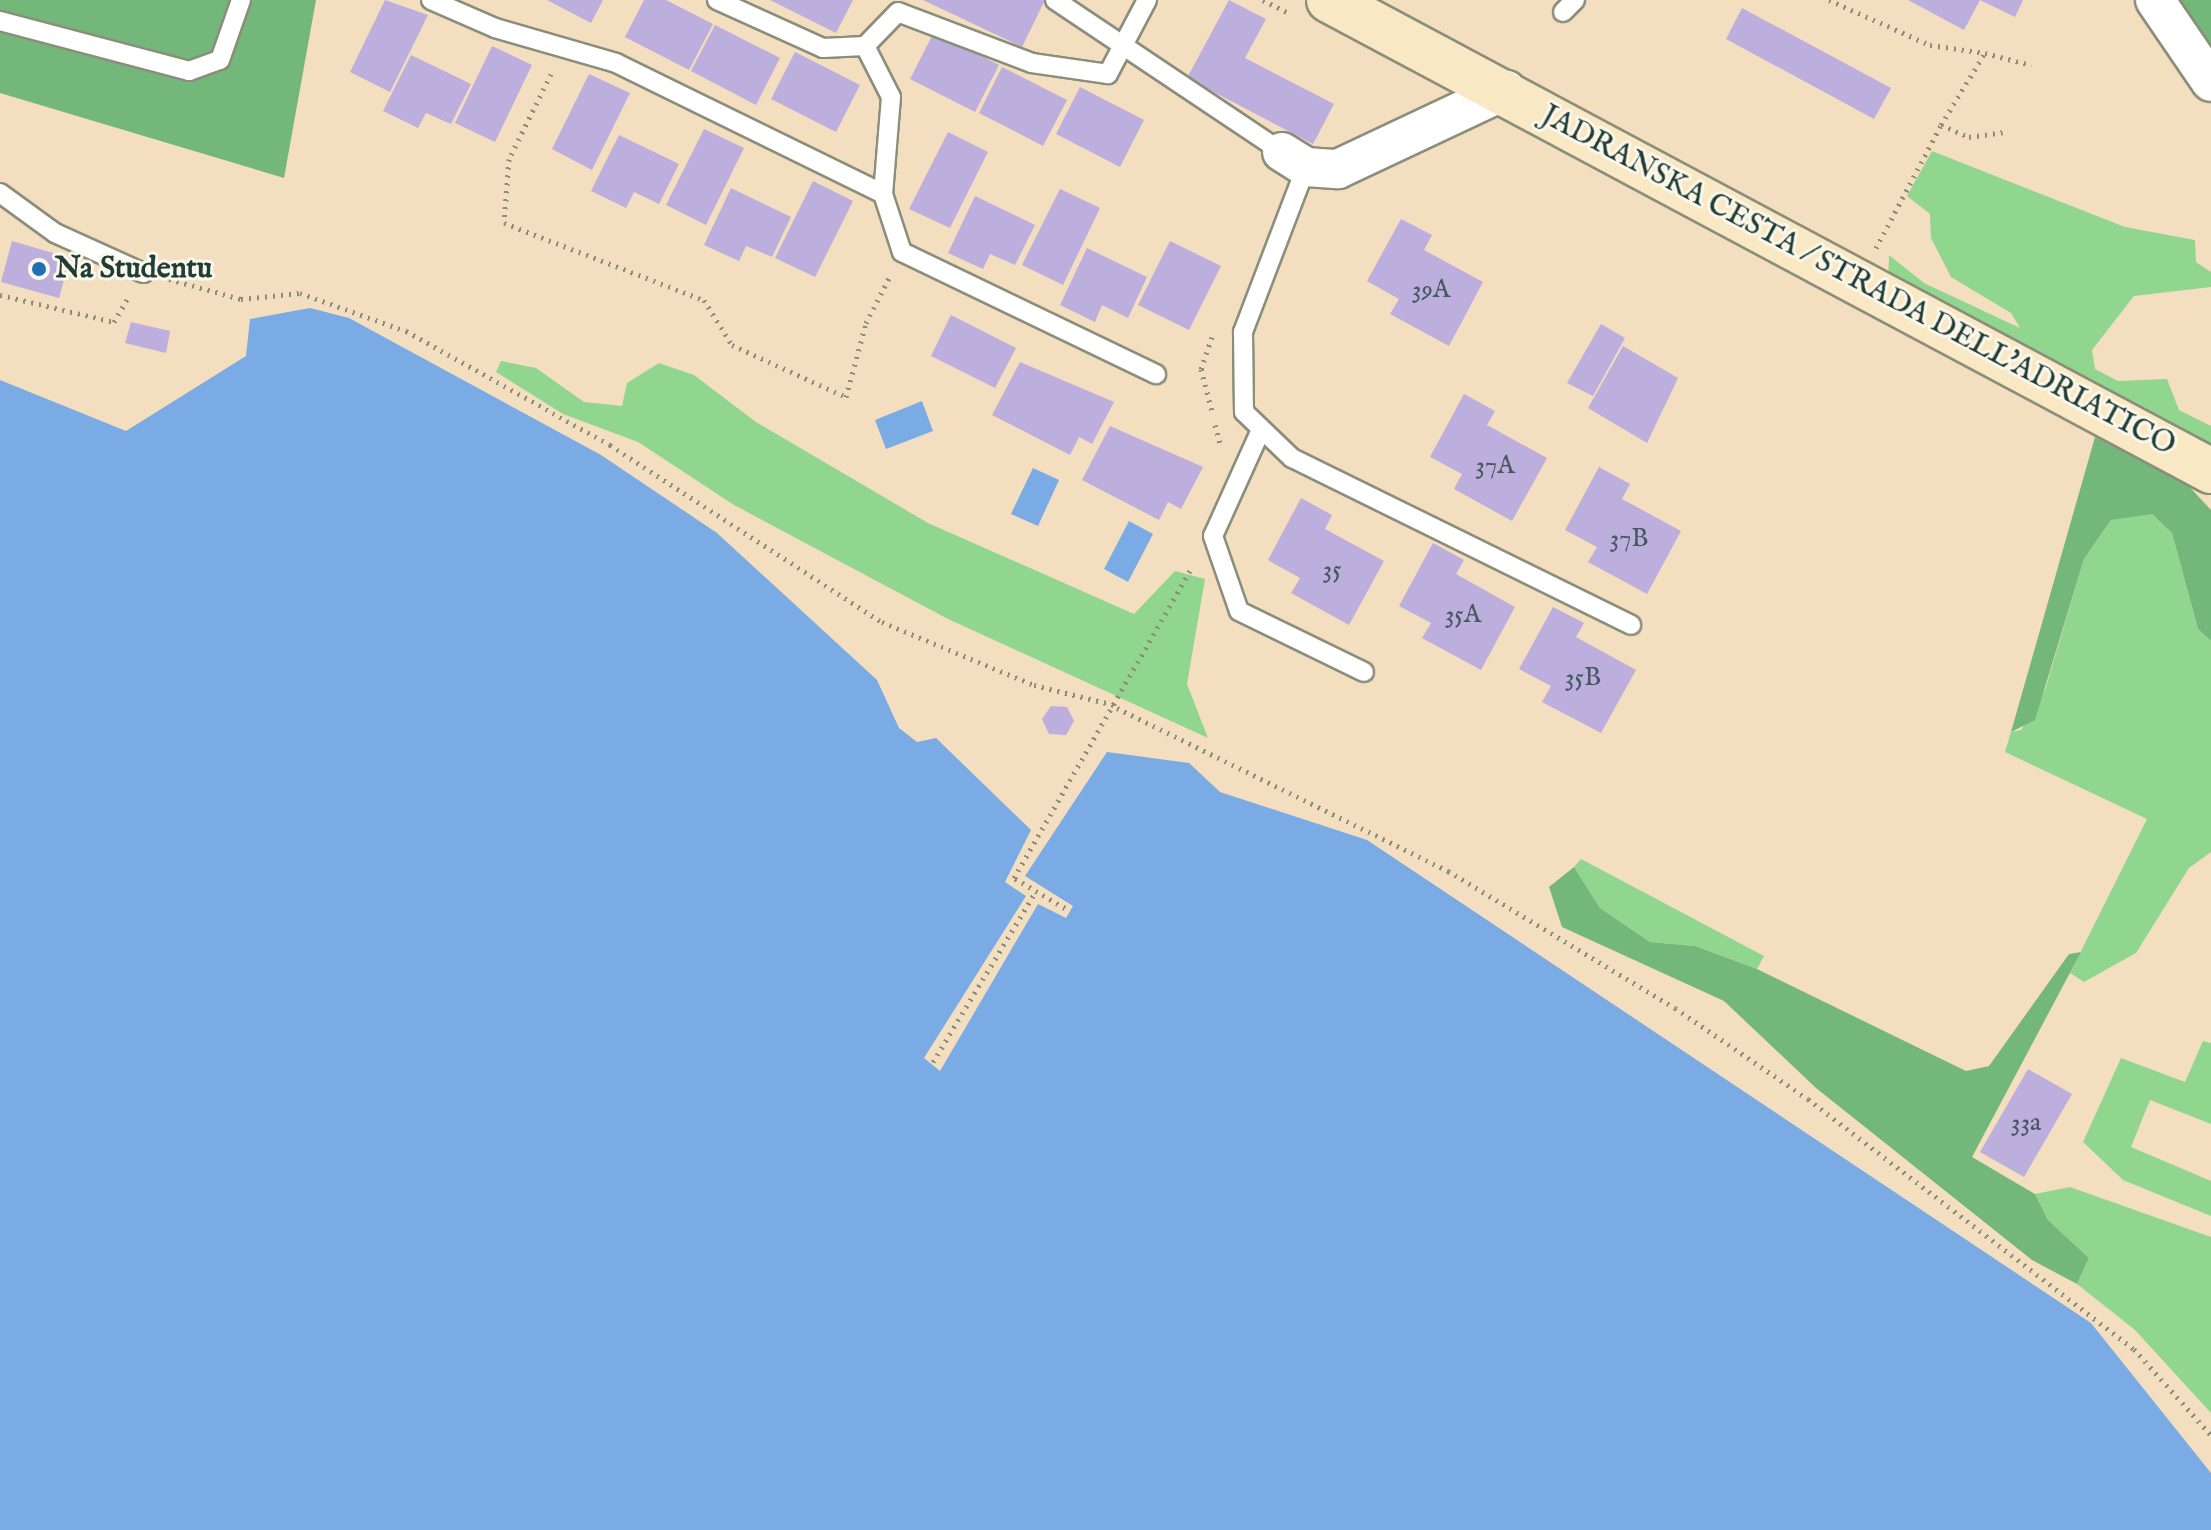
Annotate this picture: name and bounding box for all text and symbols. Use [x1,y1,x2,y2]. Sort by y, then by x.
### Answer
street label: JADRANSKA CESTA / STRADA DELL'ADRIATICO [1535,98,2181,464]
place label: Na Studentu [55,251,212,287]
marker: Na Studentu [30,260,48,278]
house number: 39A [1412,274,1450,306]
house number: 37A [1475,450,1515,482]
house number: 37B [1609,523,1649,555]
house number: 35 [1322,554,1342,586]
house number: 35A [1445,599,1481,631]
house number: 35B [1565,662,1601,694]
house number: 33a [2011,1107,2041,1139]

